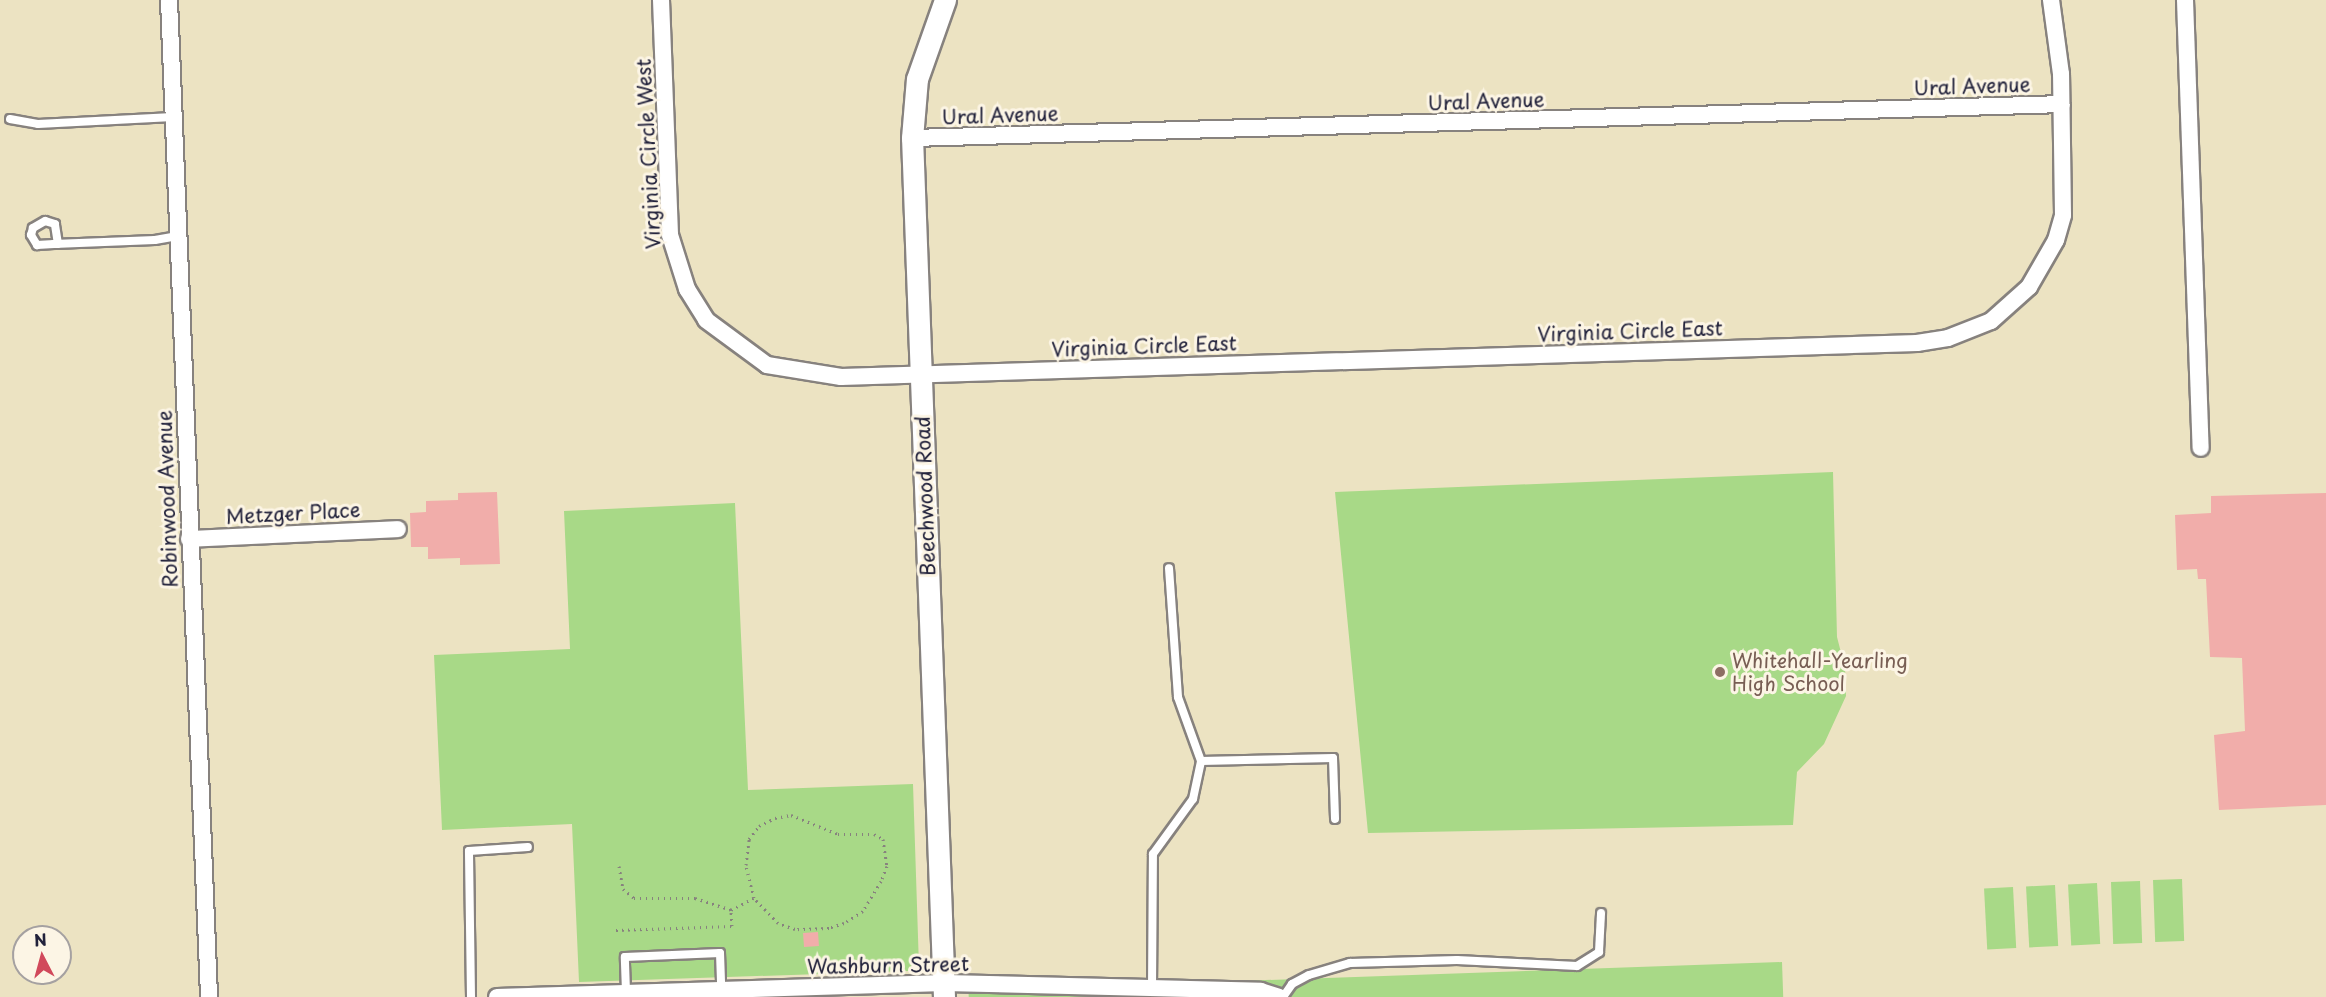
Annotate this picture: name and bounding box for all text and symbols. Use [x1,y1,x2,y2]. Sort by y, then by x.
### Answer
street label: Virginia Circle West [631,58,665,250]
street label: Ural Avenue [1913,72,2031,100]
street label: Ural Avenue [1427,87,1545,115]
street label: Ural Avenue [941,101,1059,129]
street label: Virginia Circle East [1536,316,1724,346]
street label: Virginia Circle East [1050,331,1238,361]
street label: Robinwood Avenue [152,410,182,588]
street label: Beechwood Road [910,415,940,577]
street label: Metzger Place [224,497,362,529]
place label: Whitehall-Yearling High School [1732,648,1908,695]
marker: Whitehall-Yearling High School [1713,665,1727,679]
north arrow [12,925,72,985]
text: N [33,926,48,952]
street label: Washburn Street [806,952,970,978]

